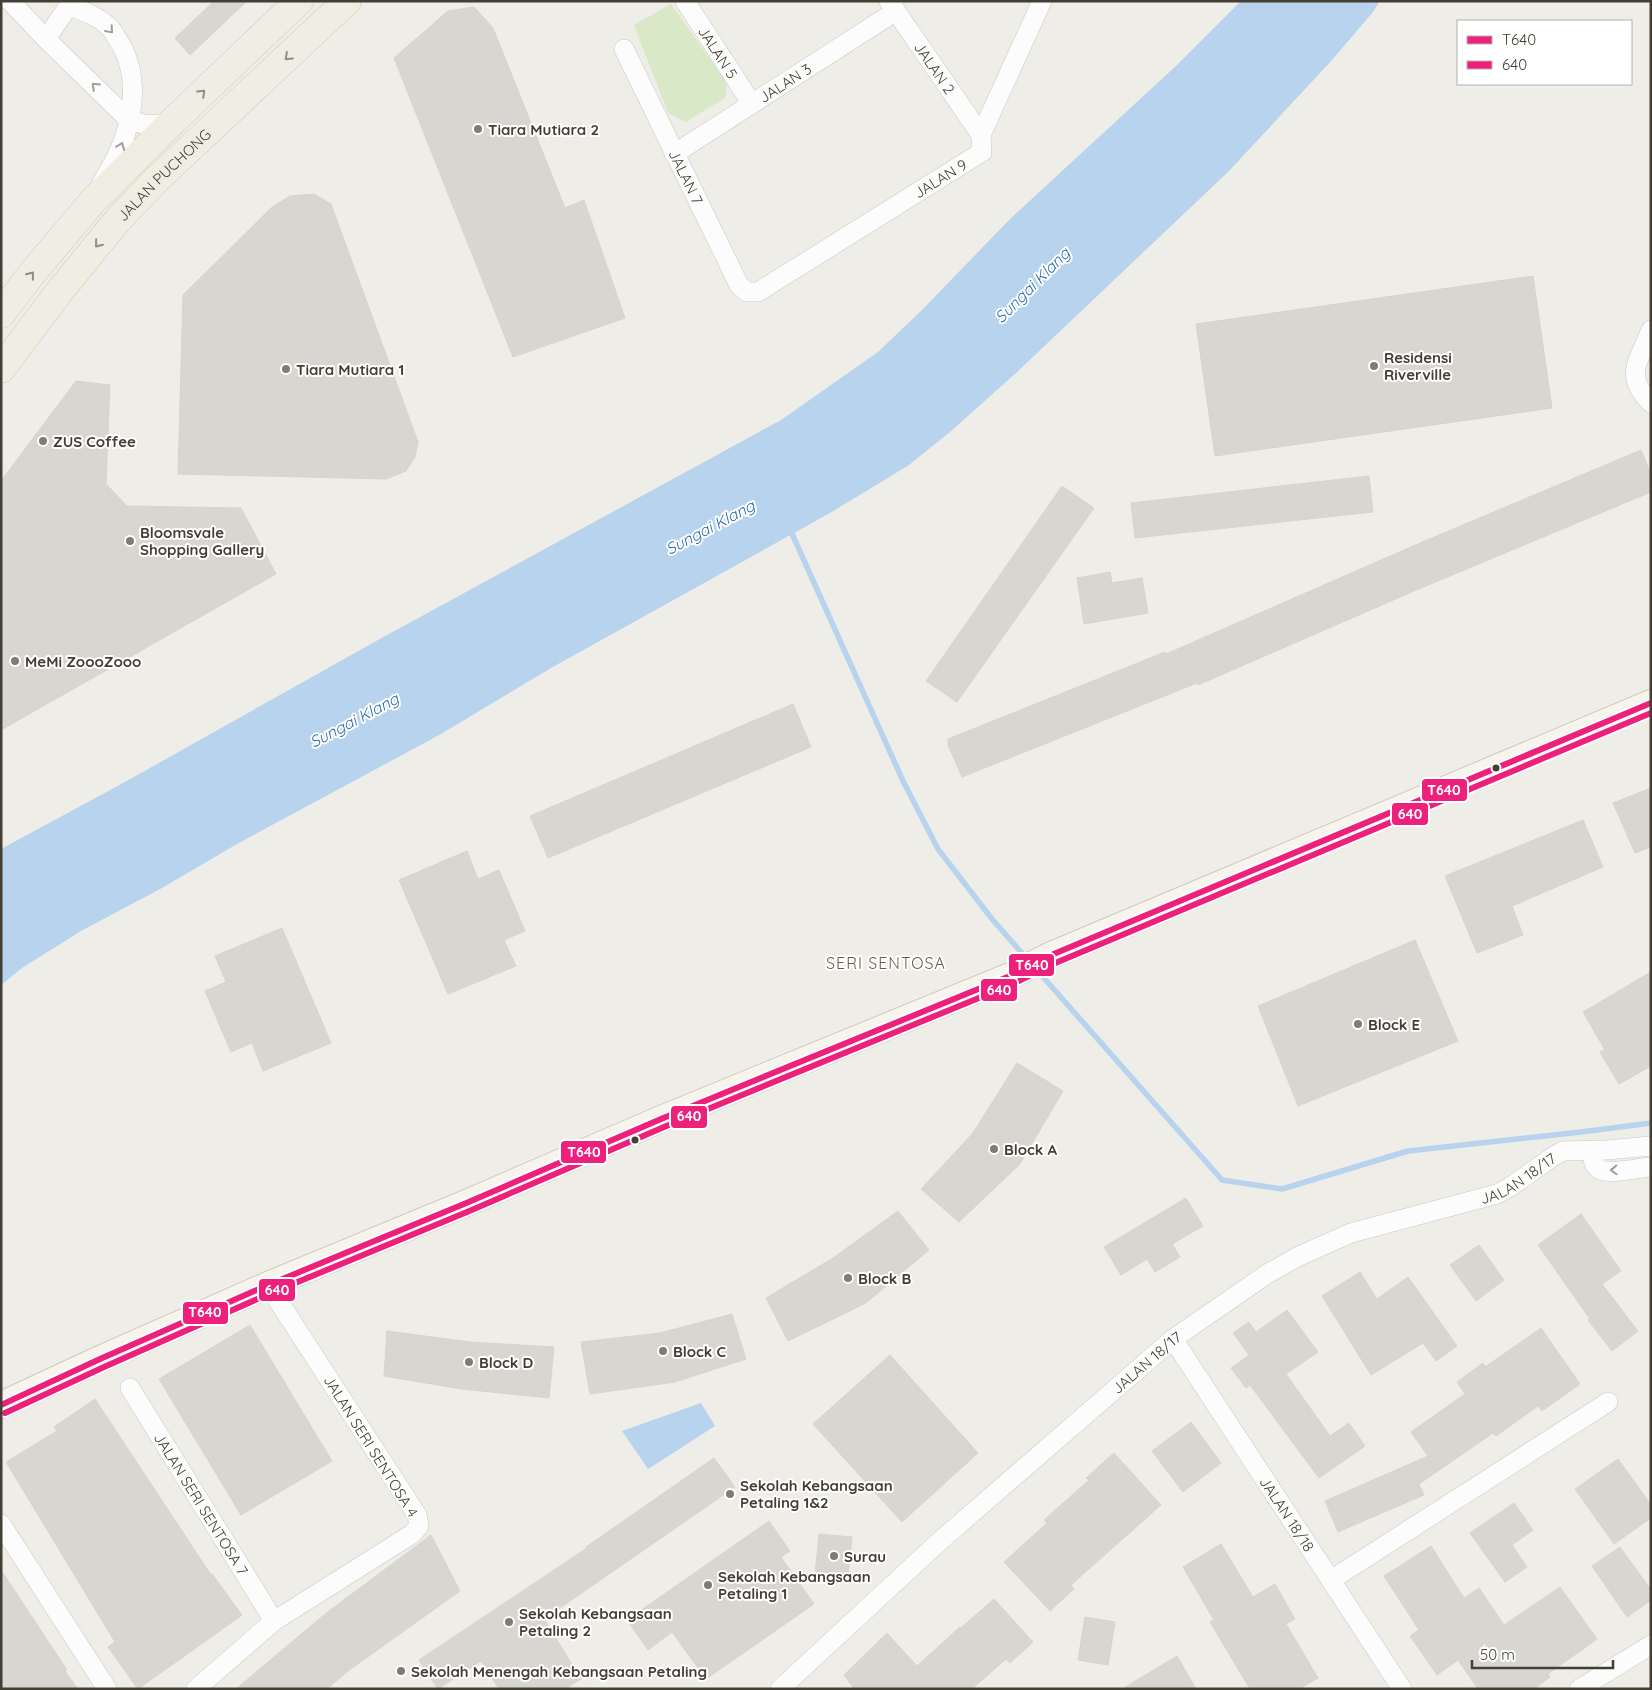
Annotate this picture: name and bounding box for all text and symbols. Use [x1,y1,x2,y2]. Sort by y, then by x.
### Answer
legend [1457,20,1632,85]
street label: JALAN 5 [694,22,742,82]
one-way arrow [104,25,113,34]
text: T640 [1502,30,1536,49]
street label: JALAN 2 [910,38,959,98]
one-way arrow [285,51,294,60]
text: 640 [1502,55,1527,74]
street label: JALAN 3 [755,59,815,106]
one-way arrow [91,83,100,92]
one-way arrow [196,90,205,99]
place label: Tiara Mutiara 2 [488,120,599,139]
marker: Tiara Mutiara 2 [472,123,484,135]
street label: JALAN PUCHONG [113,124,215,225]
one-way arrow [115,142,125,151]
street label: JALAN 7 [665,146,708,207]
street label: JALAN 9 [910,154,970,202]
one-way arrow [94,239,103,248]
water label: Sungai Klang [990,243,1074,327]
one-way arrow [25,272,33,281]
place label: Residensi Riverville [1384,348,1452,384]
place label: Tiara Mutiara 1 [296,360,404,379]
marker: Residensi Riverville [1368,360,1380,372]
marker: Tiara Mutiara 1 [280,363,292,375]
place label: ZUS Coffee [53,432,136,451]
marker: ZUS Coffee [37,435,49,447]
water label: Sungai Klang [662,495,759,559]
place label: Bloomsvale Shopping Gallery [140,523,264,559]
marker: Bloomsvale Shopping Gallery [124,535,136,547]
place label: MeMi ZoooZooo [25,652,141,671]
marker: MeMi ZoooZooo [9,655,21,667]
water label: Sungai Klang [306,688,403,752]
unlabelled marker [1491,763,1501,773]
line badge: T640 [1421,778,1468,802]
text: T640 [1427,781,1461,799]
line badge: 640 [1391,802,1429,826]
text: 640 [1398,805,1423,823]
district label: SERI SENTOSA [826,953,946,973]
line badge: T640 [1008,953,1055,977]
text: T640 [1015,956,1049,974]
line badge: 640 [980,978,1018,1002]
text: 640 [987,981,1012,999]
place label: Block E [1368,1015,1420,1034]
marker: Block E [1352,1018,1364,1030]
line badge: 640 [670,1105,708,1129]
text: 640 [677,1107,702,1125]
unlabelled marker [630,1135,640,1145]
line badge: T640 [560,1140,607,1164]
place label: Block A [1004,1140,1058,1159]
text: T640 [567,1143,601,1161]
marker: Block A [988,1143,1000,1155]
street label: JALAN 18/17 [1478,1148,1560,1208]
one-way arrow [1610,1165,1618,1176]
place label: Block B [858,1269,912,1288]
marker: Block B [842,1272,854,1284]
line badge: 640 [258,1278,296,1302]
text: 640 [265,1281,290,1299]
line badge: T640 [182,1301,229,1325]
text: T640 [188,1303,222,1321]
street label: JALAN 18/17 [1108,1327,1185,1397]
place label: Block C [673,1342,727,1361]
marker: Block C [657,1345,669,1357]
place label: Block D [479,1353,534,1372]
marker: Block D [463,1356,475,1368]
street label: JALAN SERI SENTOSA 4 [320,1371,423,1521]
street label: JALAN SERI SENTOSA 7 [150,1429,253,1579]
street label: JALAN 18/18 [1256,1473,1319,1555]
place label: Sekolah Kebangsaan Petaling 1&2 [740,1476,893,1512]
marker: Sekolah Kebangsaan Petaling 1&2 [724,1488,736,1500]
place label: Surau [844,1547,886,1566]
marker: Surau [828,1550,840,1562]
place label: Sekolah Kebangsaan Petaling 1 [718,1567,871,1603]
marker: Sekolah Kebangsaan Petaling 1 [702,1579,714,1591]
place label: Sekolah Kebangsaan Petaling 2 [519,1604,672,1640]
marker: Sekolah Kebangsaan Petaling 2 [503,1616,515,1628]
scale bar [1472,1638,1613,1670]
text: 50 m [1480,1645,1515,1664]
place label: Sekolah Menengah Kebangsaan Petaling [411,1662,707,1681]
marker: Sekolah Menengah Kebangsaan Petaling [395,1665,407,1677]

